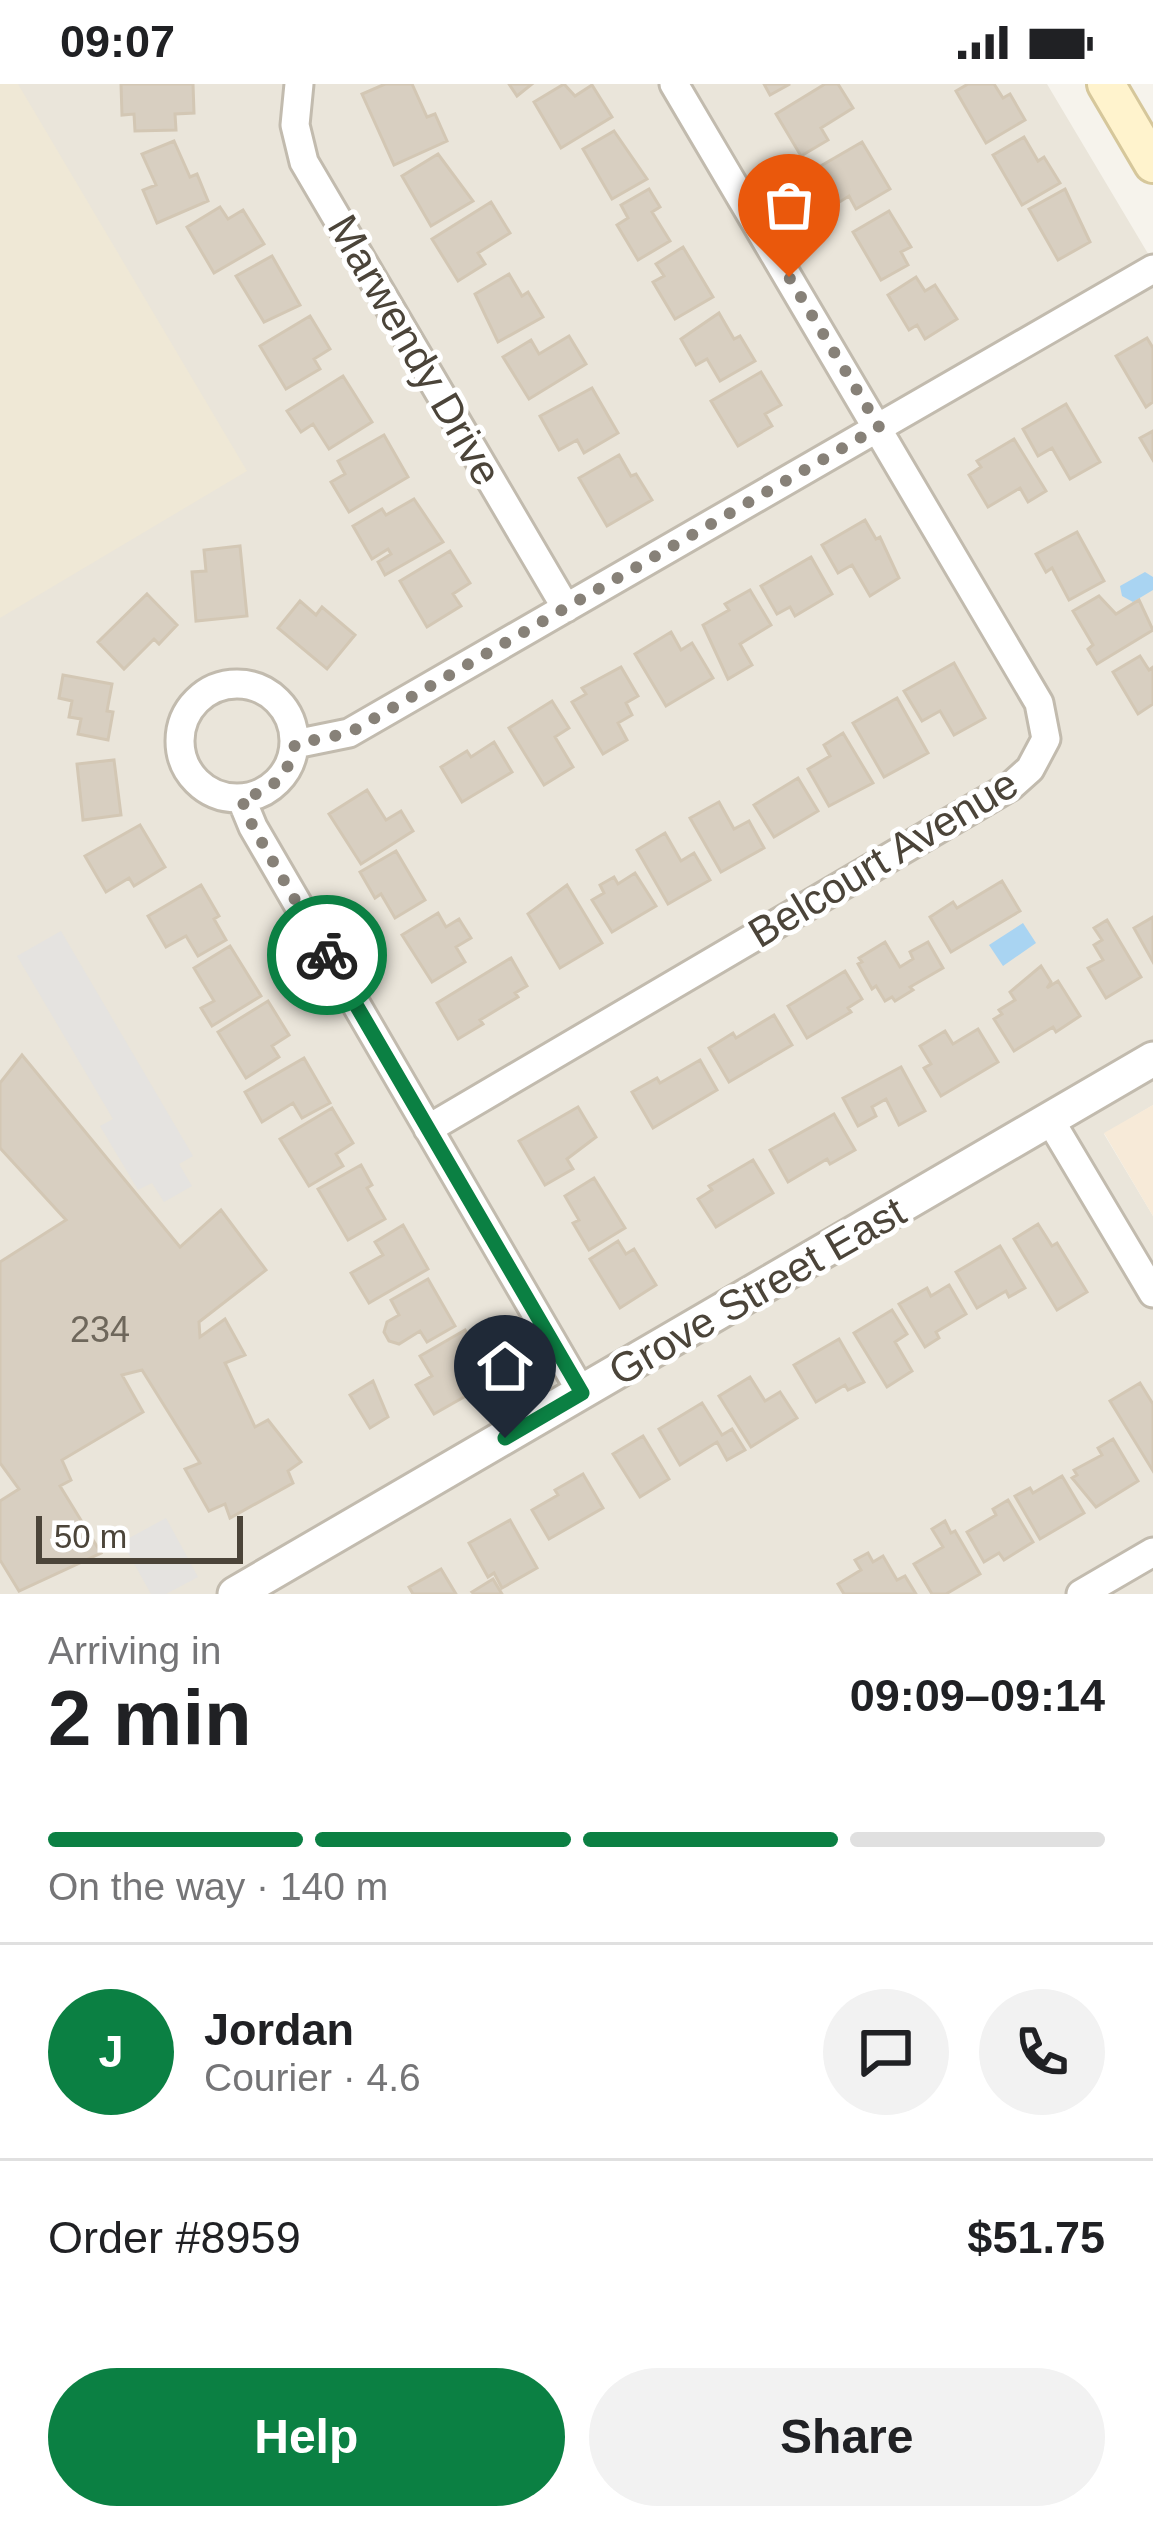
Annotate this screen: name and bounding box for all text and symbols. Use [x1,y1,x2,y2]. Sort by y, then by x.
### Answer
text: 09:07 [60,16,175,67]
pin [738,154,840,277]
icon: bag [756,172,822,238]
street label: Marwendy Drive [319,207,511,493]
street label: Belcourt Avenue [740,759,1026,957]
courier [267,895,387,1015]
icon: bike [294,922,360,988]
street label: Grove Street East [601,1187,914,1395]
house number: 234 [70,1309,130,1350]
pin [454,1315,556,1438]
icon: home [472,1333,538,1399]
scale bar [36,1510,243,1563]
text: 50 m [54,1518,127,1555]
text: Arriving in [48,1629,221,1672]
text: 09:09–09:14 [850,1670,1105,1721]
text: 2 min [48,1674,252,1762]
text: On the way · 140 m [48,1865,388,1908]
button: chat [823,1989,949,2115]
button: phone [979,1989,1105,2115]
text: Jordan [204,2004,354,2055]
text: J [98,2026,124,2077]
text: Courier · 4.6 [204,2056,421,2099]
text: Order #8959 [48,2212,301,2263]
text: $51.75 [967,2212,1105,2263]
button: Help [48,2368,565,2506]
button: Share [589,2368,1105,2506]

